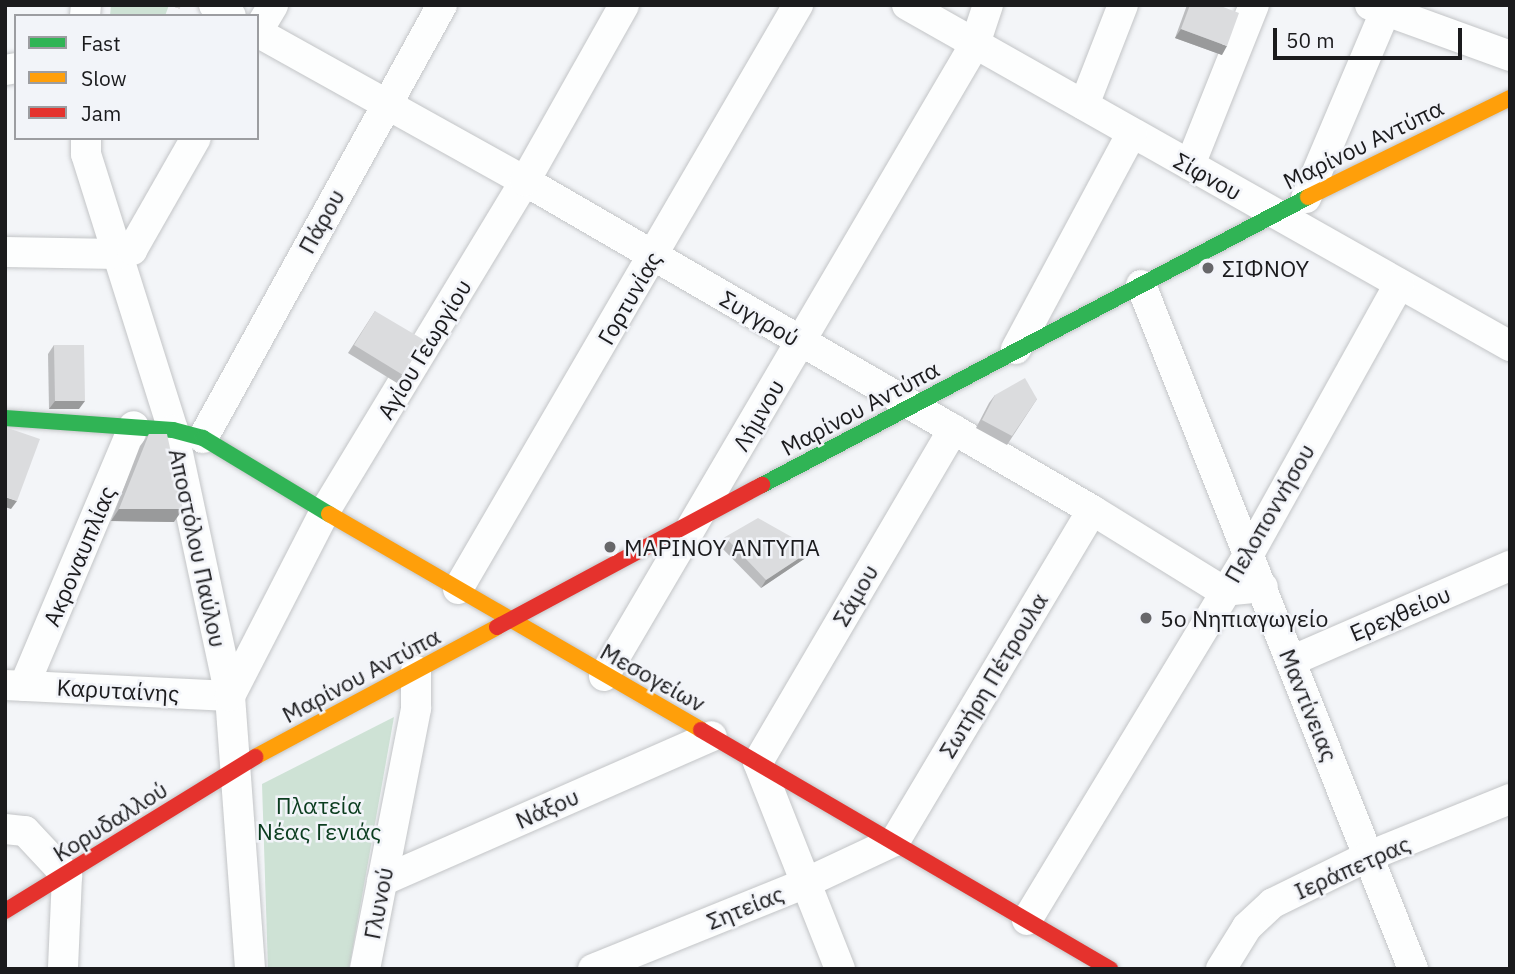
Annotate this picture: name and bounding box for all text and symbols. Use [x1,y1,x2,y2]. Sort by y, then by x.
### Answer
legend [14,14,259,140]
scale bar [1277,14,1466,58]
text: 50 m [1286,26,1335,54]
text: Fast [81,29,121,57]
text: Slow [81,64,127,92]
street label: Μαρίνου Αντύπα [1278,93,1448,195]
text: Jam [81,99,121,127]
street label: Σίφνου [1169,146,1247,206]
street label: Πάρου [292,184,350,258]
street label: Γορτυνίας [591,247,667,349]
place label: ΣΙΦΝΟΥ [1222,254,1309,282]
marker: ΣΙΦΝΟΥ [1200,260,1216,276]
street label: Αγίου Γεωργίου [371,274,477,424]
street label: Συγγρού [715,284,805,352]
street label: Μαρίνου Αντύπα [776,355,944,461]
street label: Λήμνου [726,374,790,456]
street label: Πελοποννήσου [1218,439,1320,587]
street label: Αποστόλου Παύλου [163,446,233,650]
street label: Ακροναυπλίας [37,482,121,630]
place label: ΜΑΡΙΝΟΥ ΑΝΤΥΠΑ [624,533,820,561]
marker: ΜΑΡΙΝΟΥ ΑΝΤΥΠΑ [602,539,618,555]
street label: Σάμου [826,559,884,631]
street label: Ερεχθείου [1345,579,1455,647]
street label: Σωτήρη Πέτρουλα [933,587,1053,763]
place label: 5ο Νηπιαγωγείο [1160,604,1328,632]
marker: 5ο Νηπιαγωγείο [1138,610,1154,626]
street label: Μαρίνου Αντύπα [277,622,445,728]
street label: Μεσογείων [596,637,710,717]
street label: Μαντίνειας [1274,645,1344,765]
street label: Καρυταίνης [56,673,180,707]
street label: Κορυδαλλού [48,775,172,867]
street label: Νάξου [511,782,583,834]
park label: Πλατεία Νέας Γενιάς [257,791,381,845]
street label: Ιεράπετρας [1290,829,1414,905]
street label: Γλυνού [357,865,399,941]
street label: Σητείας [702,879,788,935]

